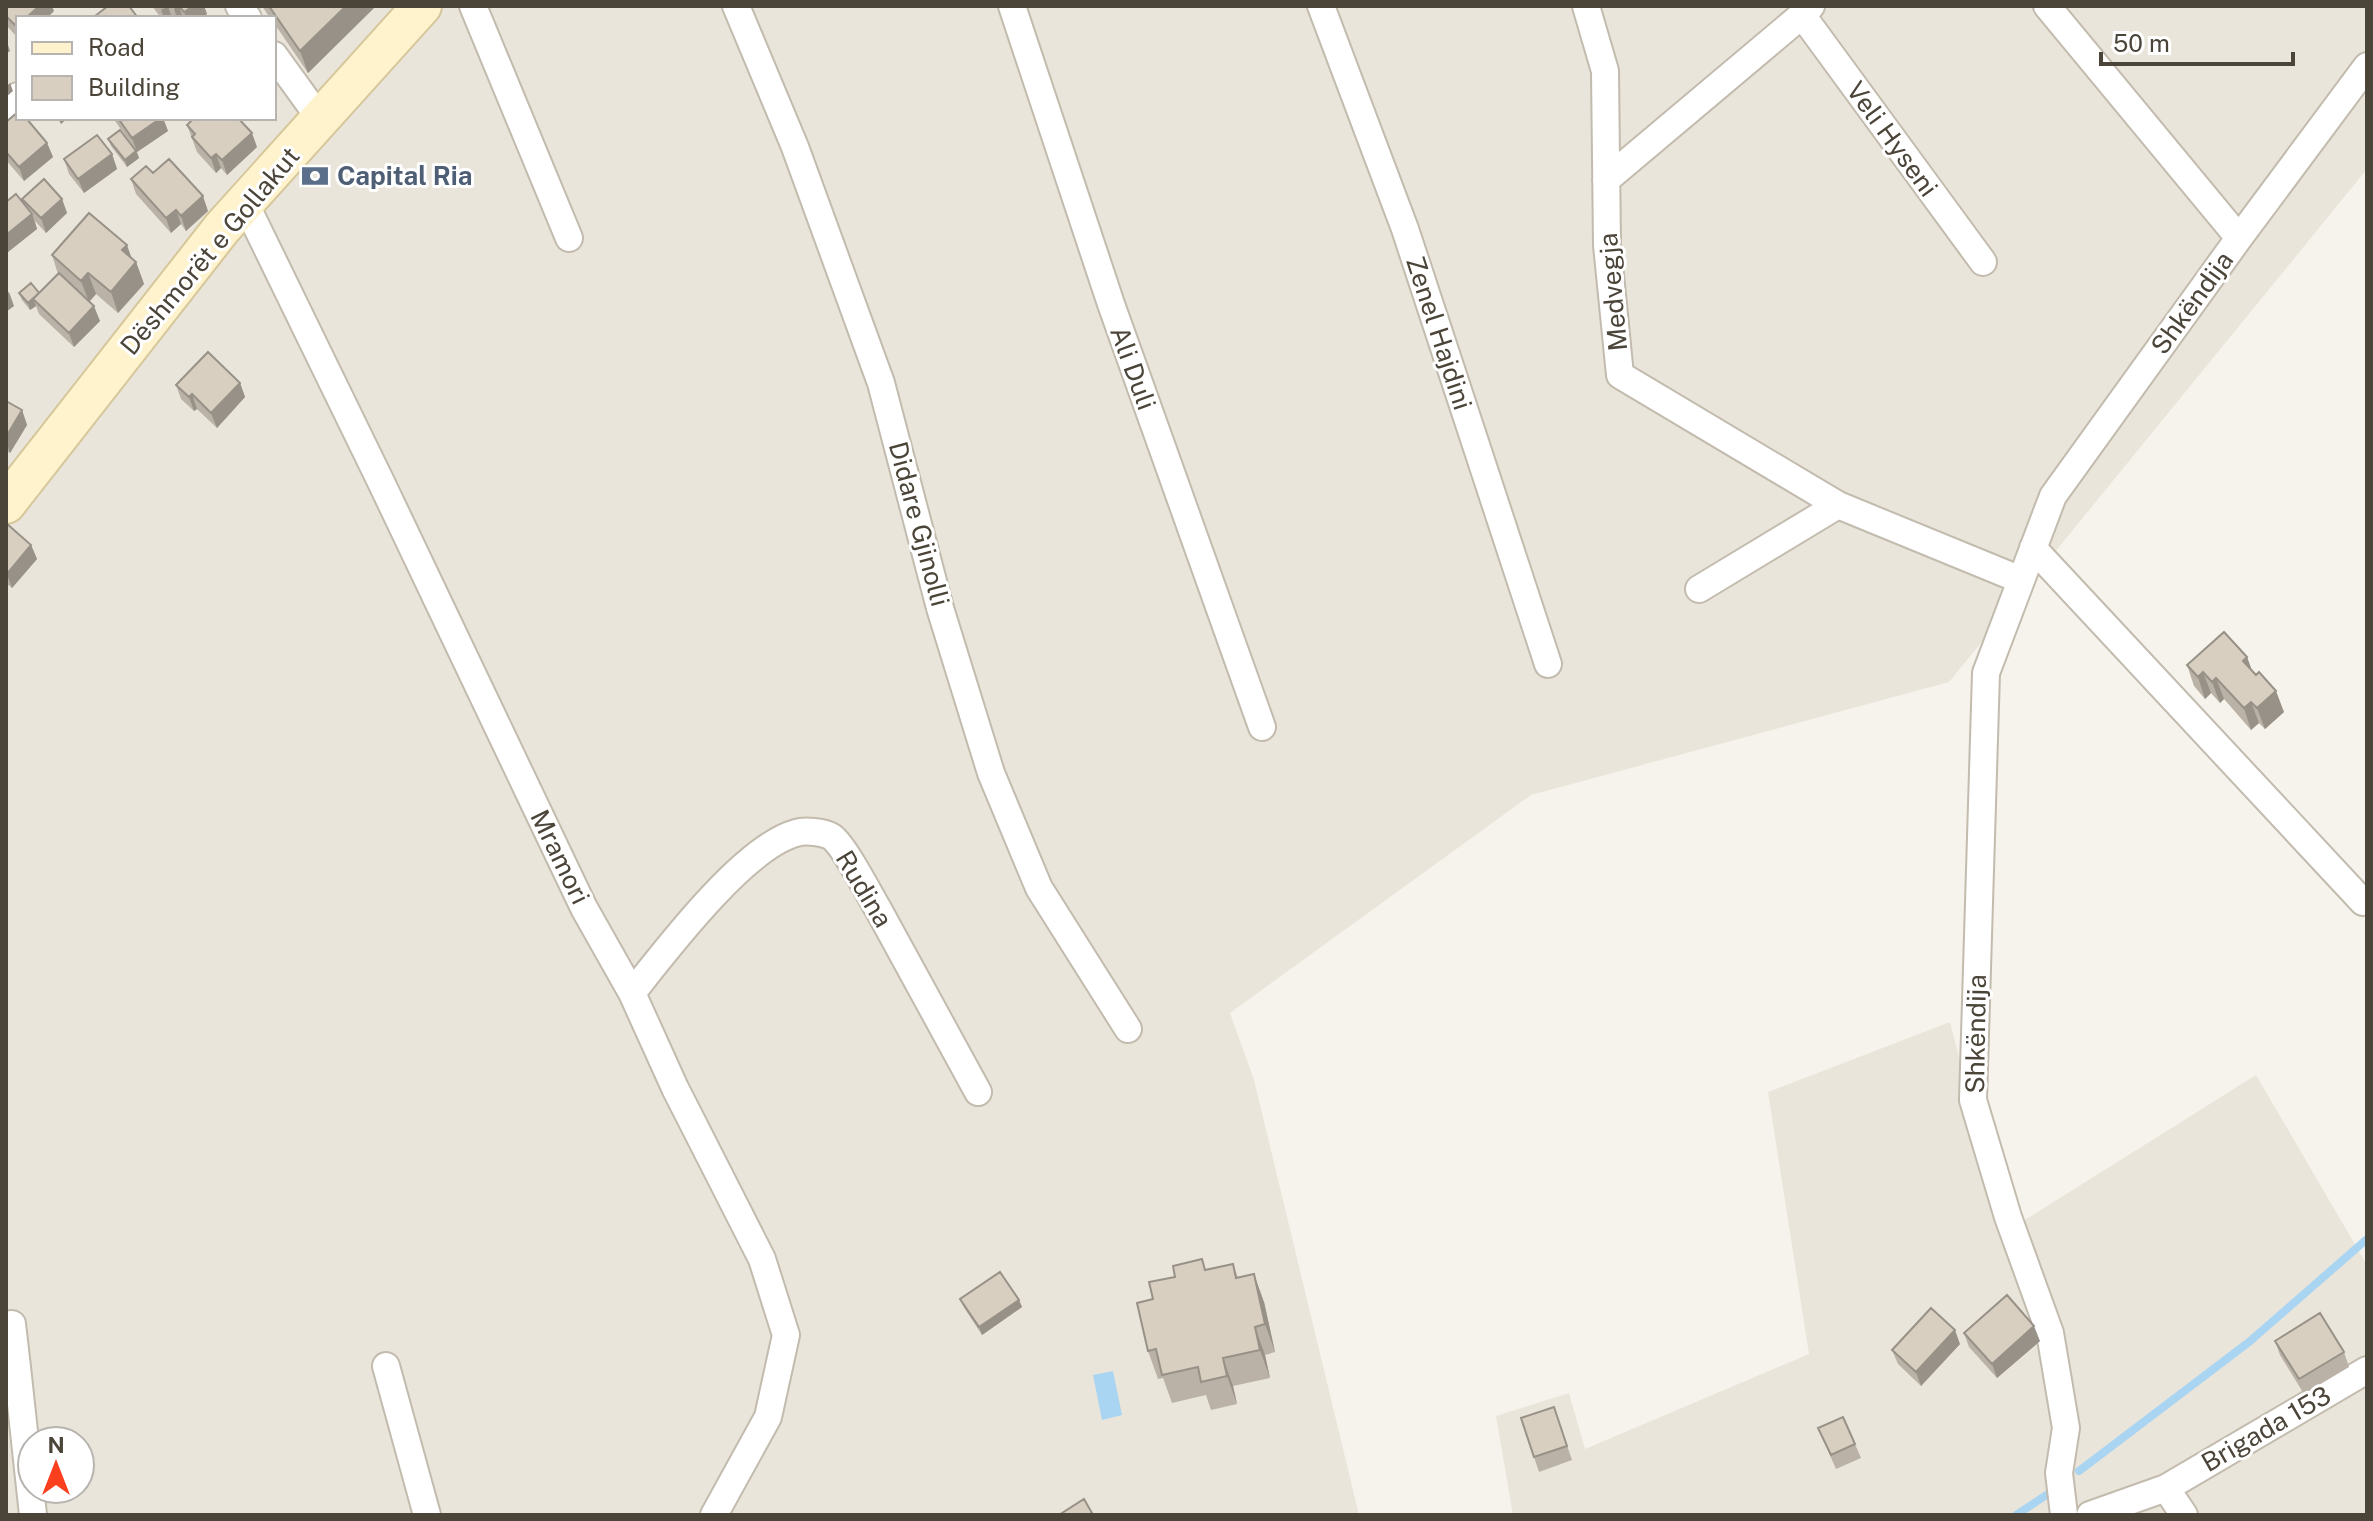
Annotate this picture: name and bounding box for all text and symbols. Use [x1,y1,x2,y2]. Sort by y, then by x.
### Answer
legend [16,16,276,120]
scale bar [2101,16,2293,66]
text: 50 m [2113,29,2170,57]
text: Road [88,33,145,61]
text: Building [88,73,180,101]
street label: Veli Hyseni [1840,75,1944,202]
street label: Dëshmorët e Gollakut [114,140,306,361]
place label: Capital Ria [337,160,472,191]
bank icon: Capital Ria [300,161,330,191]
street label: Medvegja [1592,232,1633,353]
street label: Shkëndija [2144,245,2239,360]
street label: Zenel Hajdini [1400,252,1479,414]
street label: Ali Duli [1104,322,1163,414]
street label: Didare Gjinolli [883,438,956,610]
street label: Mramori [524,805,596,909]
street label: Rudina [829,845,899,933]
street label: Shkëndija [1959,974,1992,1094]
street label: Brigada 153 [2196,1379,2336,1478]
north arrow [16,1425,96,1505]
text: N [47,1432,65,1458]

